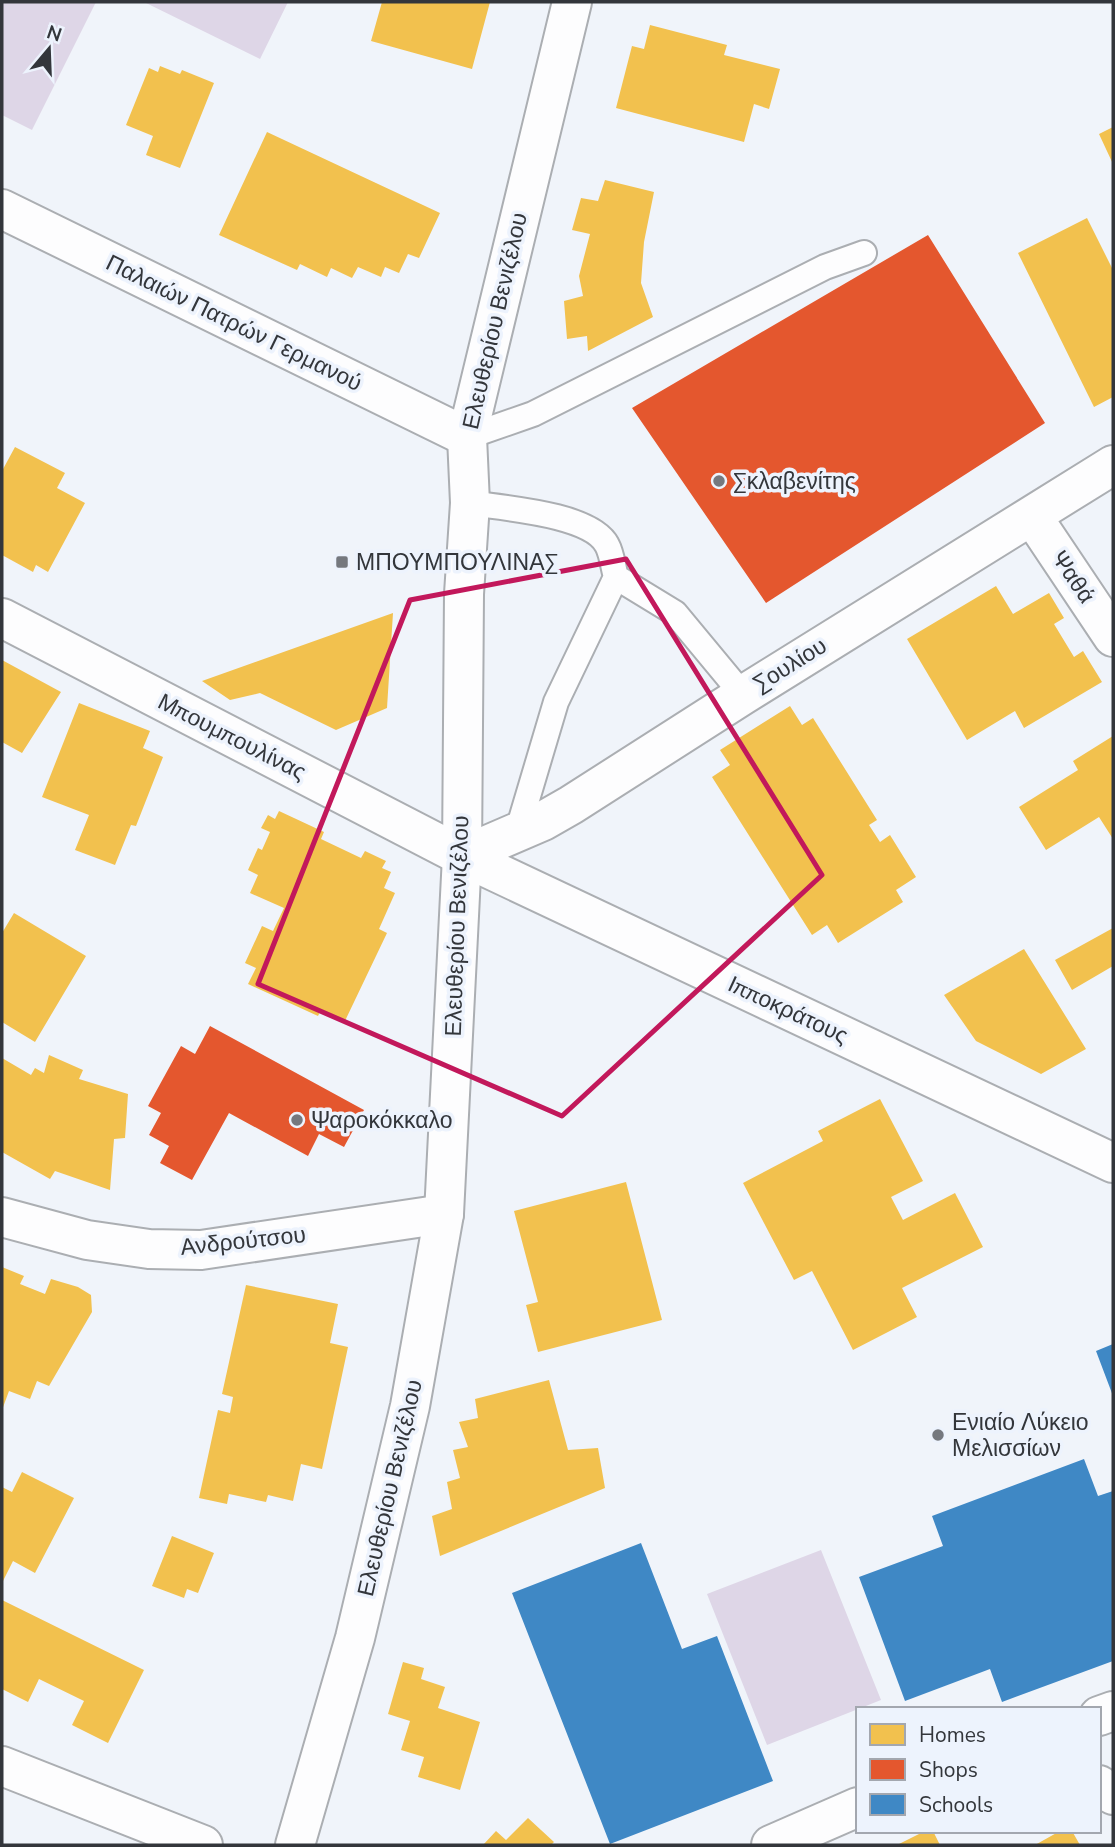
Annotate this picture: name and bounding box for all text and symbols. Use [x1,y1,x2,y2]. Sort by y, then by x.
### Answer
north arrow [14,14,84,84]
text: N [43,19,65,48]
street label: Ελευθερίου Βενιζέλου [455,210,535,432]
street label: Παλαιών Πατρών Γερμανού [101,247,367,399]
place label: Σκλαβενίτης [733,466,856,497]
marker: Σκλαβενίτης [711,473,727,489]
street label: Ψαθά [1044,544,1102,610]
place label: ΜΠΟΥΜΠΟΥΛΙΝΑΣ [356,547,558,578]
marker: ΜΠΟΥΜΠΟΥΛΙΝΑΣ [334,554,350,570]
street label: Σουλίου [747,630,833,700]
street label: Μπουμπουλίνας [153,686,311,788]
street label: Ελευθερίου Βενιζέλου [438,815,476,1037]
street label: Ιπποκράτους [723,969,853,1051]
place label: Ψαροκόκκαλο [311,1105,452,1136]
marker: Ψαροκόκκαλο [289,1112,305,1128]
street label: Ανδρούτσου [179,1219,307,1263]
street label: Ελευθερίου Βενιζέλου [350,1377,430,1599]
place label: Ενιαίο Λύκειο Μελισσίων [952,1407,1089,1464]
marker: Ενιαίο Λύκειο Μελισσίων [930,1427,946,1443]
legend [856,1707,1101,1833]
text: Homes [919,1721,986,1749]
text: Shops [919,1756,978,1784]
text: Schools [919,1791,993,1819]

